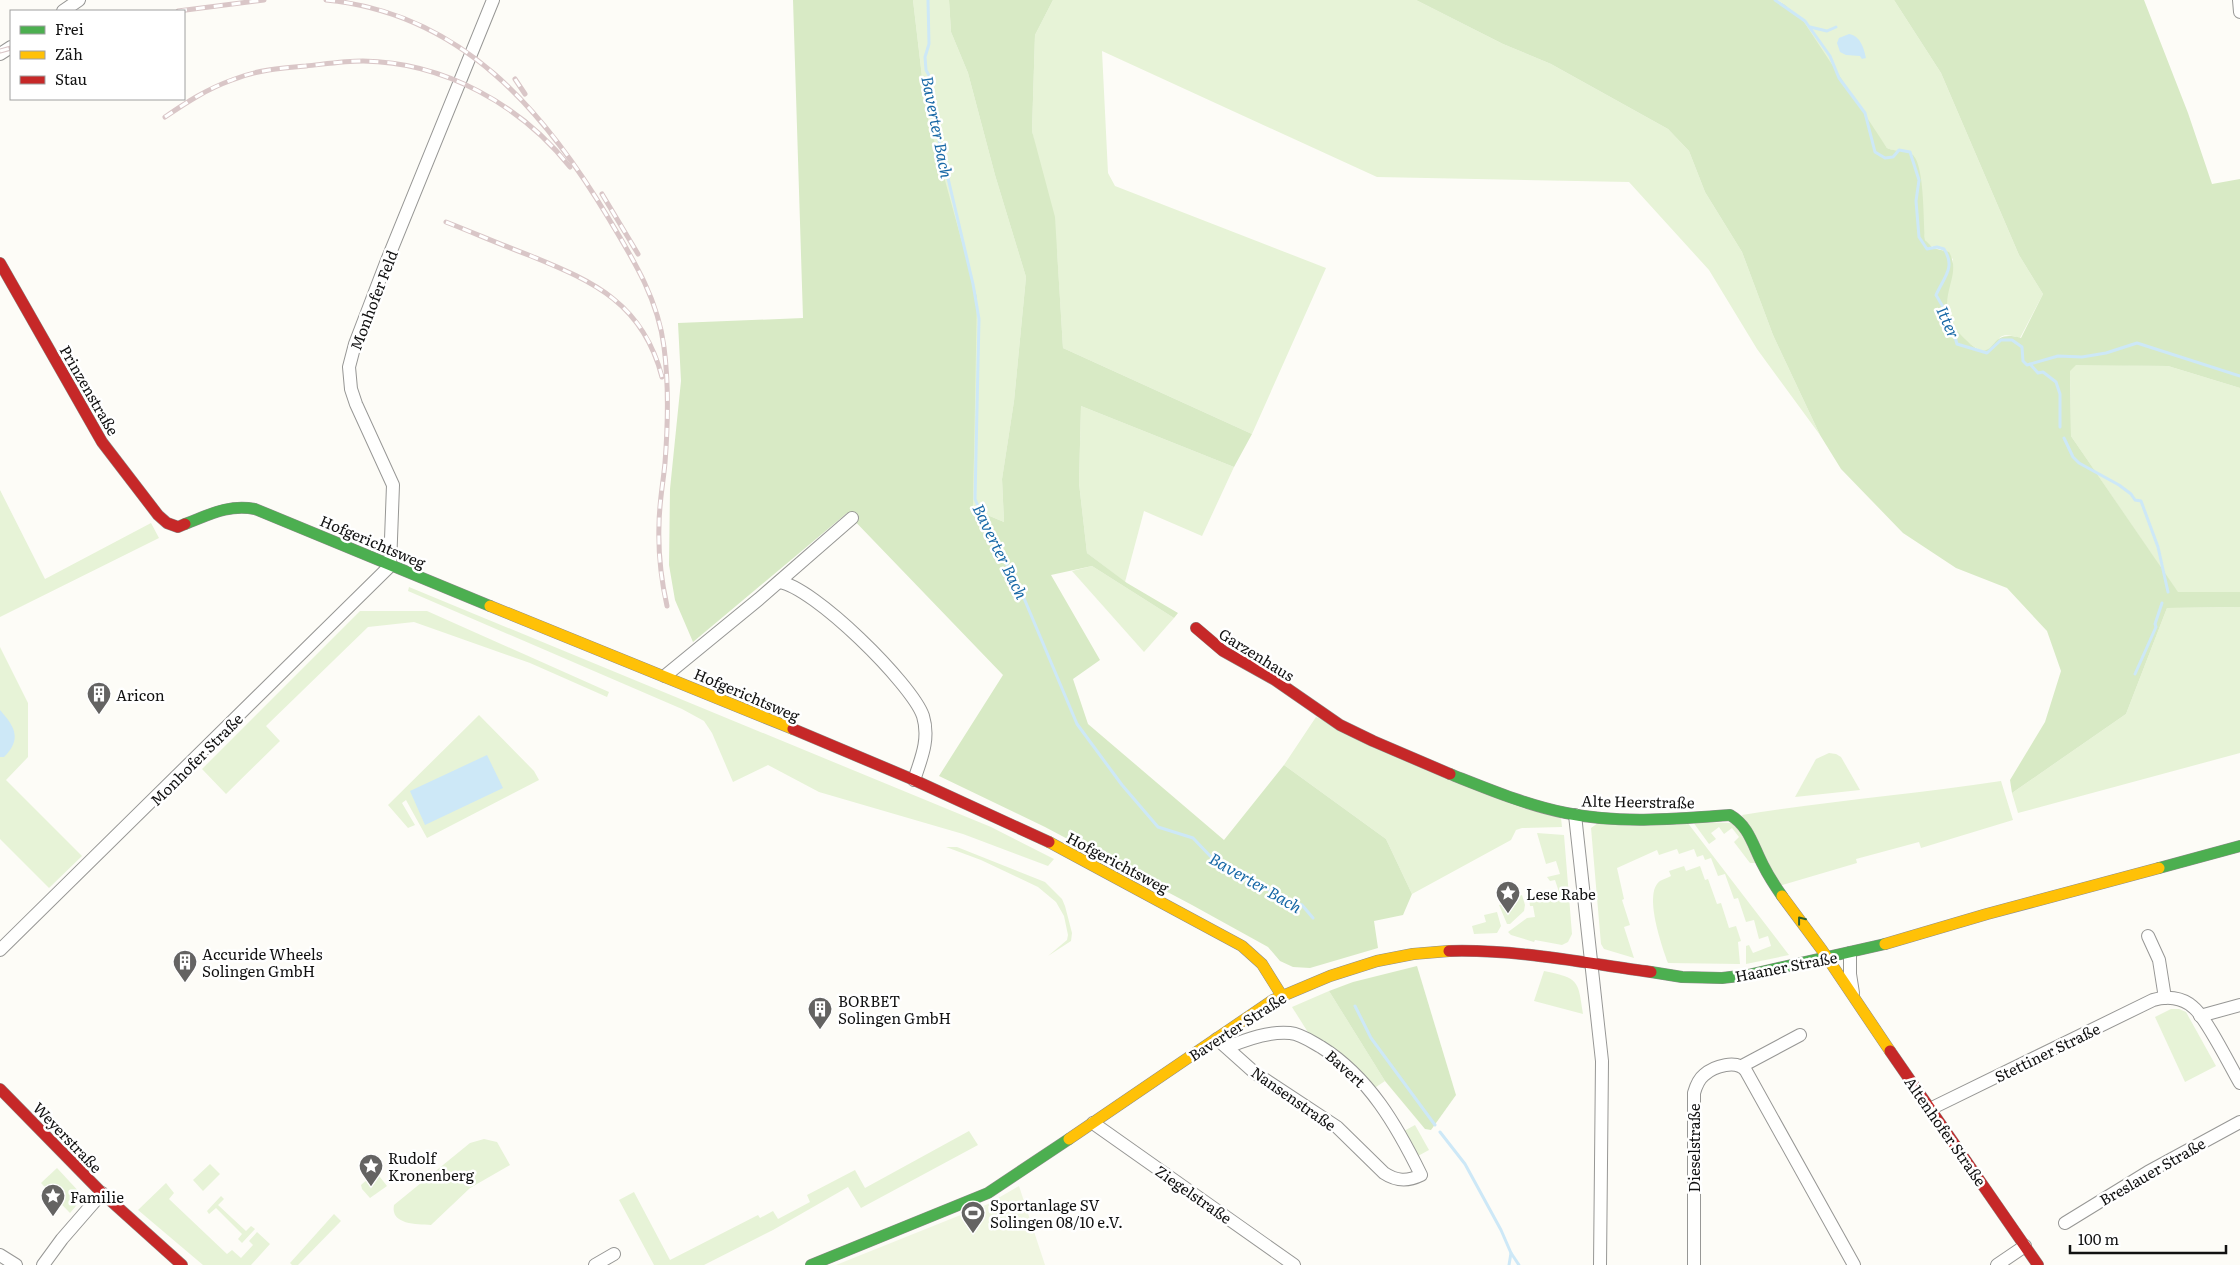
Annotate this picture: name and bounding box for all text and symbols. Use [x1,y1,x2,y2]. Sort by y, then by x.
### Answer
legend [10,10,185,100]
text: Frei [55,17,84,40]
text: Zäh [55,42,83,65]
text: Stau [55,67,87,90]
water label: Baverter Bach [916,74,960,181]
street label: Monhofer Feld [343,247,403,353]
water label: Itter [1931,302,1967,342]
street label: Prinzenstraße [55,340,125,440]
water label: Baverter Bach [968,499,1035,603]
street label: Hofgerichtsweg [316,508,430,574]
street label: Garzenhaus [1215,622,1299,686]
street label: Hofgerichtsweg [690,661,804,727]
building icon: Aricon [86,681,112,715]
place label: Aricon [116,683,165,706]
street label: Monhofer Straße [144,707,248,811]
street label: Alte Heerstraße [1581,789,1695,813]
street label: Hofgerichtsweg [1063,825,1174,899]
water label: Baverter Bach [1205,846,1307,919]
place icon: Lese Rabe [1495,880,1521,914]
place label: Lese Rabe [1526,882,1596,905]
one-way arrow [1798,916,1807,926]
place label: Accuride Wheels Solingen GmbH [202,942,323,982]
street label: Haaner Straße [1733,945,1839,987]
building icon: Accuride Wheels Solingen GmbH [172,949,198,983]
street label: Baverter Straße [1184,986,1290,1066]
place label: BORBET Solingen GmbH [838,989,951,1029]
building icon: BORBET Solingen GmbH [807,996,833,1030]
street label: Stettiner Straße [1990,1016,2104,1087]
street label: Bavert [1321,1044,1371,1092]
street label: Nansenstraße [1247,1060,1341,1136]
street label: Altenhofer Straße [1900,1072,1993,1191]
street label: Weyerstraße [28,1096,108,1178]
street label: Dieselstraße [1682,1103,1705,1192]
street label: Breslauer Straße [2095,1131,2209,1211]
place label: Rudolf Kronenberg [388,1146,475,1186]
place icon: Rudolf Kronenberg [358,1153,384,1187]
street label: Ziegelstraße [1151,1159,1237,1229]
place icon: Familie [40,1183,66,1217]
place label: Familie [70,1185,124,1208]
place label: Sportanlage SV Solingen 08/10 e.V. [990,1193,1123,1233]
sports icon: Sportanlage SV Solingen 08/10 e.V. [960,1200,986,1234]
scale bar [2070,1222,2226,1254]
text: 100 m [2078,1227,2119,1250]

